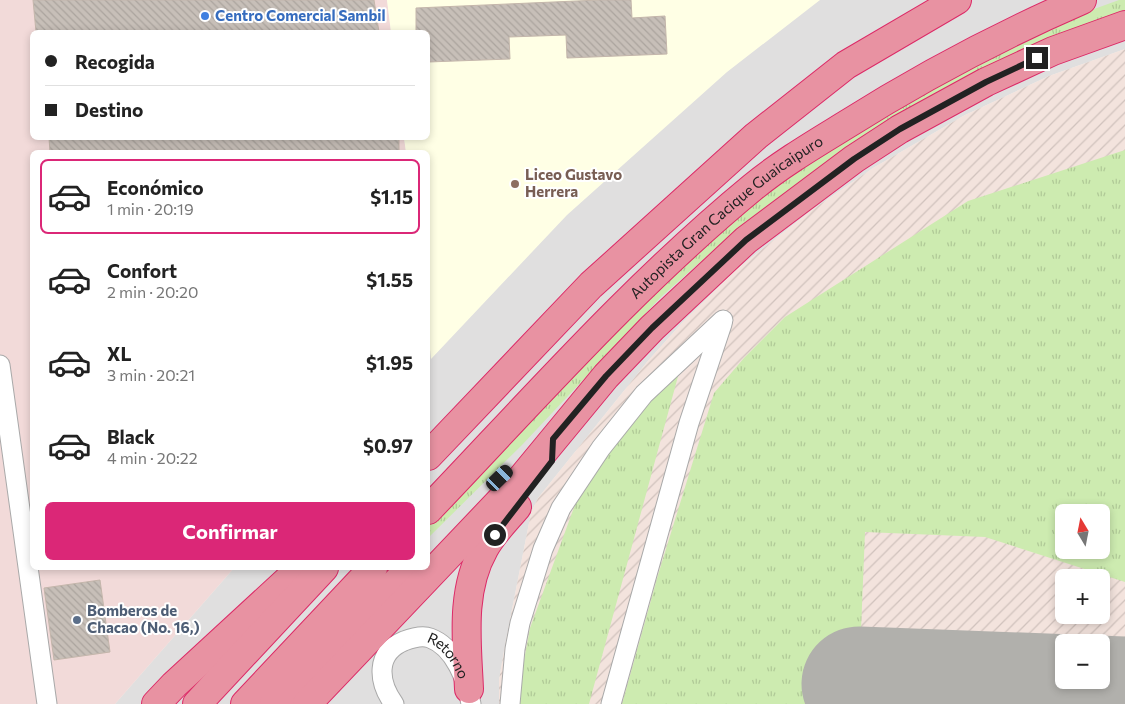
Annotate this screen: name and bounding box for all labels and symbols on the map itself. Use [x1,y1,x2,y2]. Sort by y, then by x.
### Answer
place label: Centro Comercial Sambil [215,6,386,24]
marker: Centro Comercial Sambil [199,10,211,22]
route end [1026,47,1048,69]
street label: Autopista Gran Cacique Guaicaipuro [626,131,826,302]
place label: Liceo Gustavo Herrera [525,165,622,200]
marker: Liceo Gustavo Herrera [509,178,521,190]
car [483,462,516,494]
north arrow [1055,504,1110,559]
route start [484,524,506,546]
place label: Bomberos de Chacao (No. 16,) [87,601,200,636]
marker: Bomberos de Chacao (No. 16,) [71,614,83,626]
street label: Retorno [425,628,473,681]

